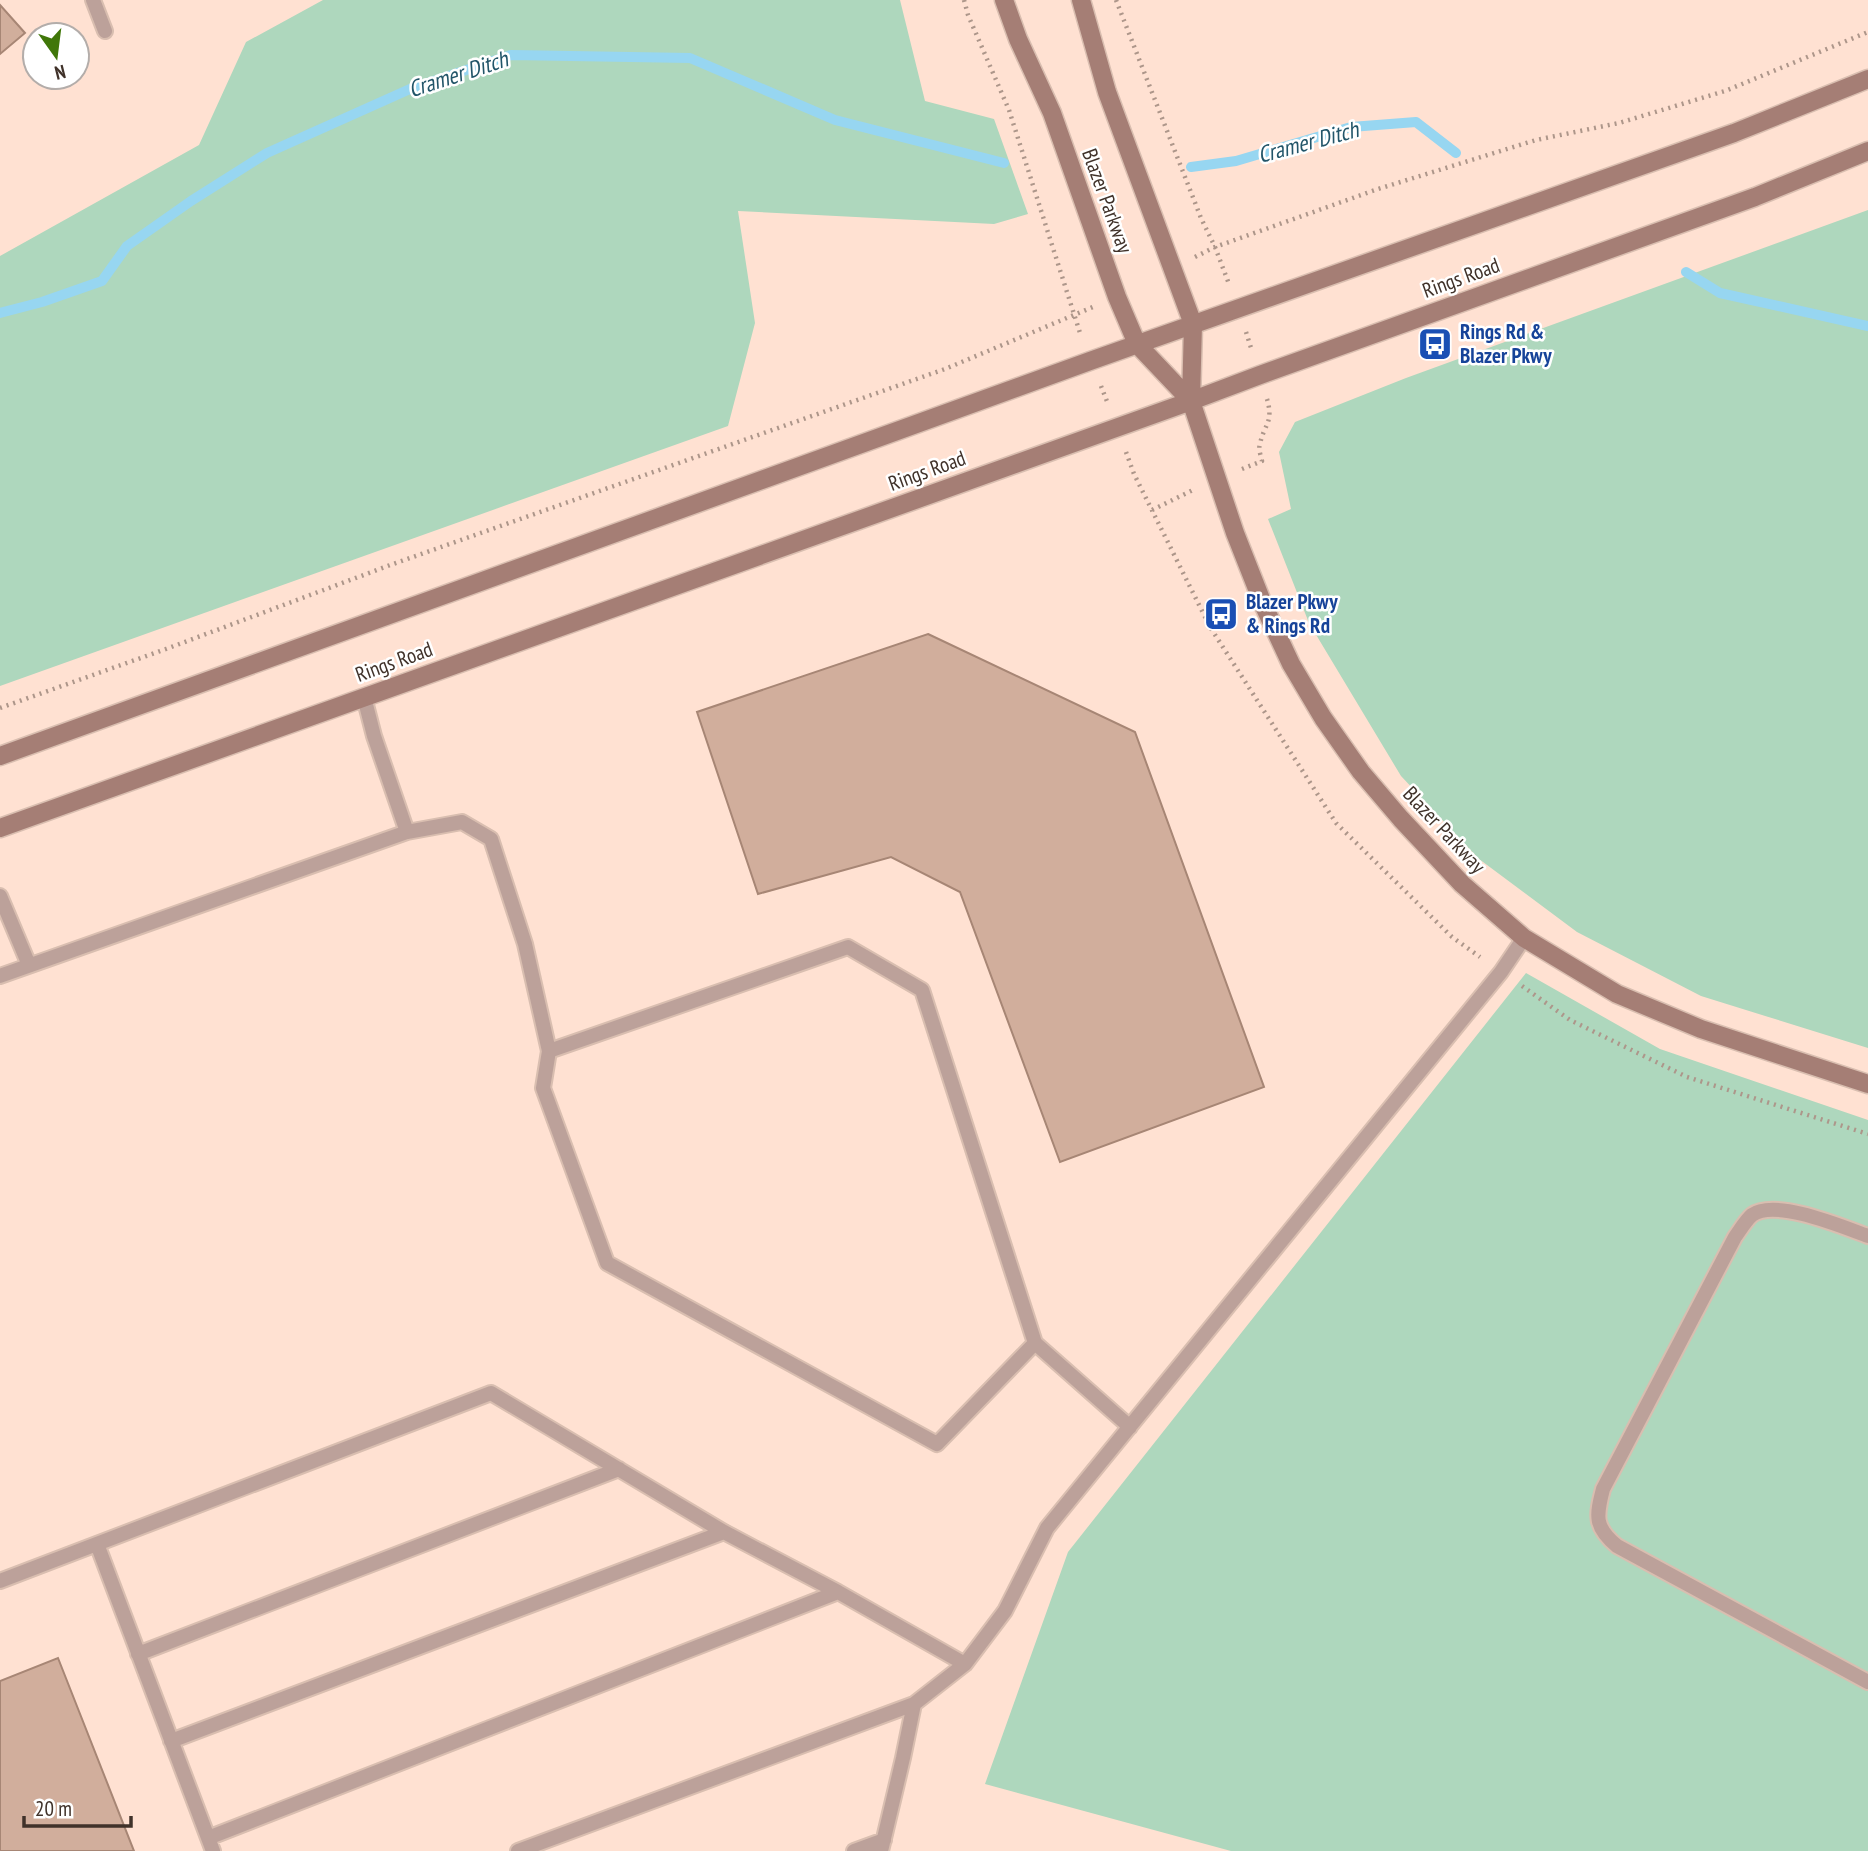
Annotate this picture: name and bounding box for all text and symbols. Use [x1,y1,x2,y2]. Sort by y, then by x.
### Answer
north arrow [21,21,91,91]
water label: Cramer Ditch [404,43,513,103]
text: N [52,60,68,85]
water label: Cramer Ditch [1254,114,1363,169]
street label: Blazer Parkway [1076,145,1139,257]
street label: Rings Road [1418,251,1503,304]
place label: Rings Rd & Blazer Pkwy [1460,318,1552,369]
bus stop icon: Rings Rd & Blazer Pkwy [1416,325,1454,363]
street label: Rings Road [884,444,969,497]
place label: Blazer Pkwy & Rings Rd [1246,588,1338,639]
bus stop icon: Blazer Pkwy & Rings Rd [1202,595,1240,633]
street label: Rings Road [351,635,436,688]
street label: Blazer Parkway [1397,780,1492,879]
scale bar [24,1784,131,1828]
text: 20 m [35,1795,72,1822]

